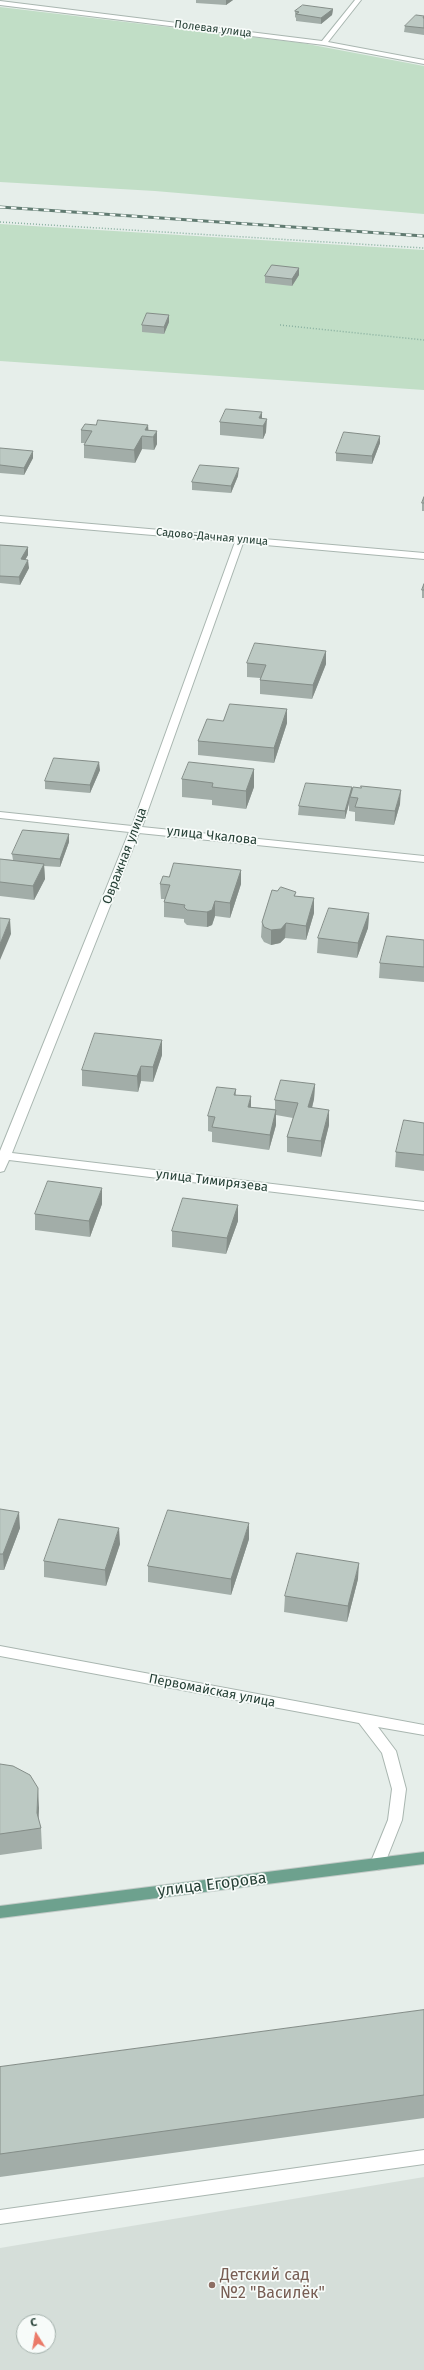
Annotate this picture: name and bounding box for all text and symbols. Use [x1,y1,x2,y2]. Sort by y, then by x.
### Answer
street label: Полевая улица [174,18,252,40]
street label: Садово-Дачная улица [156,526,268,548]
street label: Овражная улица [99,806,151,906]
street label: улица Чкалова [166,824,258,848]
street label: улица Тимирязева [155,1166,269,1196]
street label: Первомайская улица [147,1671,277,1711]
street label: улица Егорова [157,1869,267,1901]
place label: Детский сад №2 "Василёк" [220,2266,325,2304]
marker: Детский сад №2 "Василёк" [207,2280,217,2290]
north arrow [16,2314,56,2354]
text: С [29,2316,38,2330]

